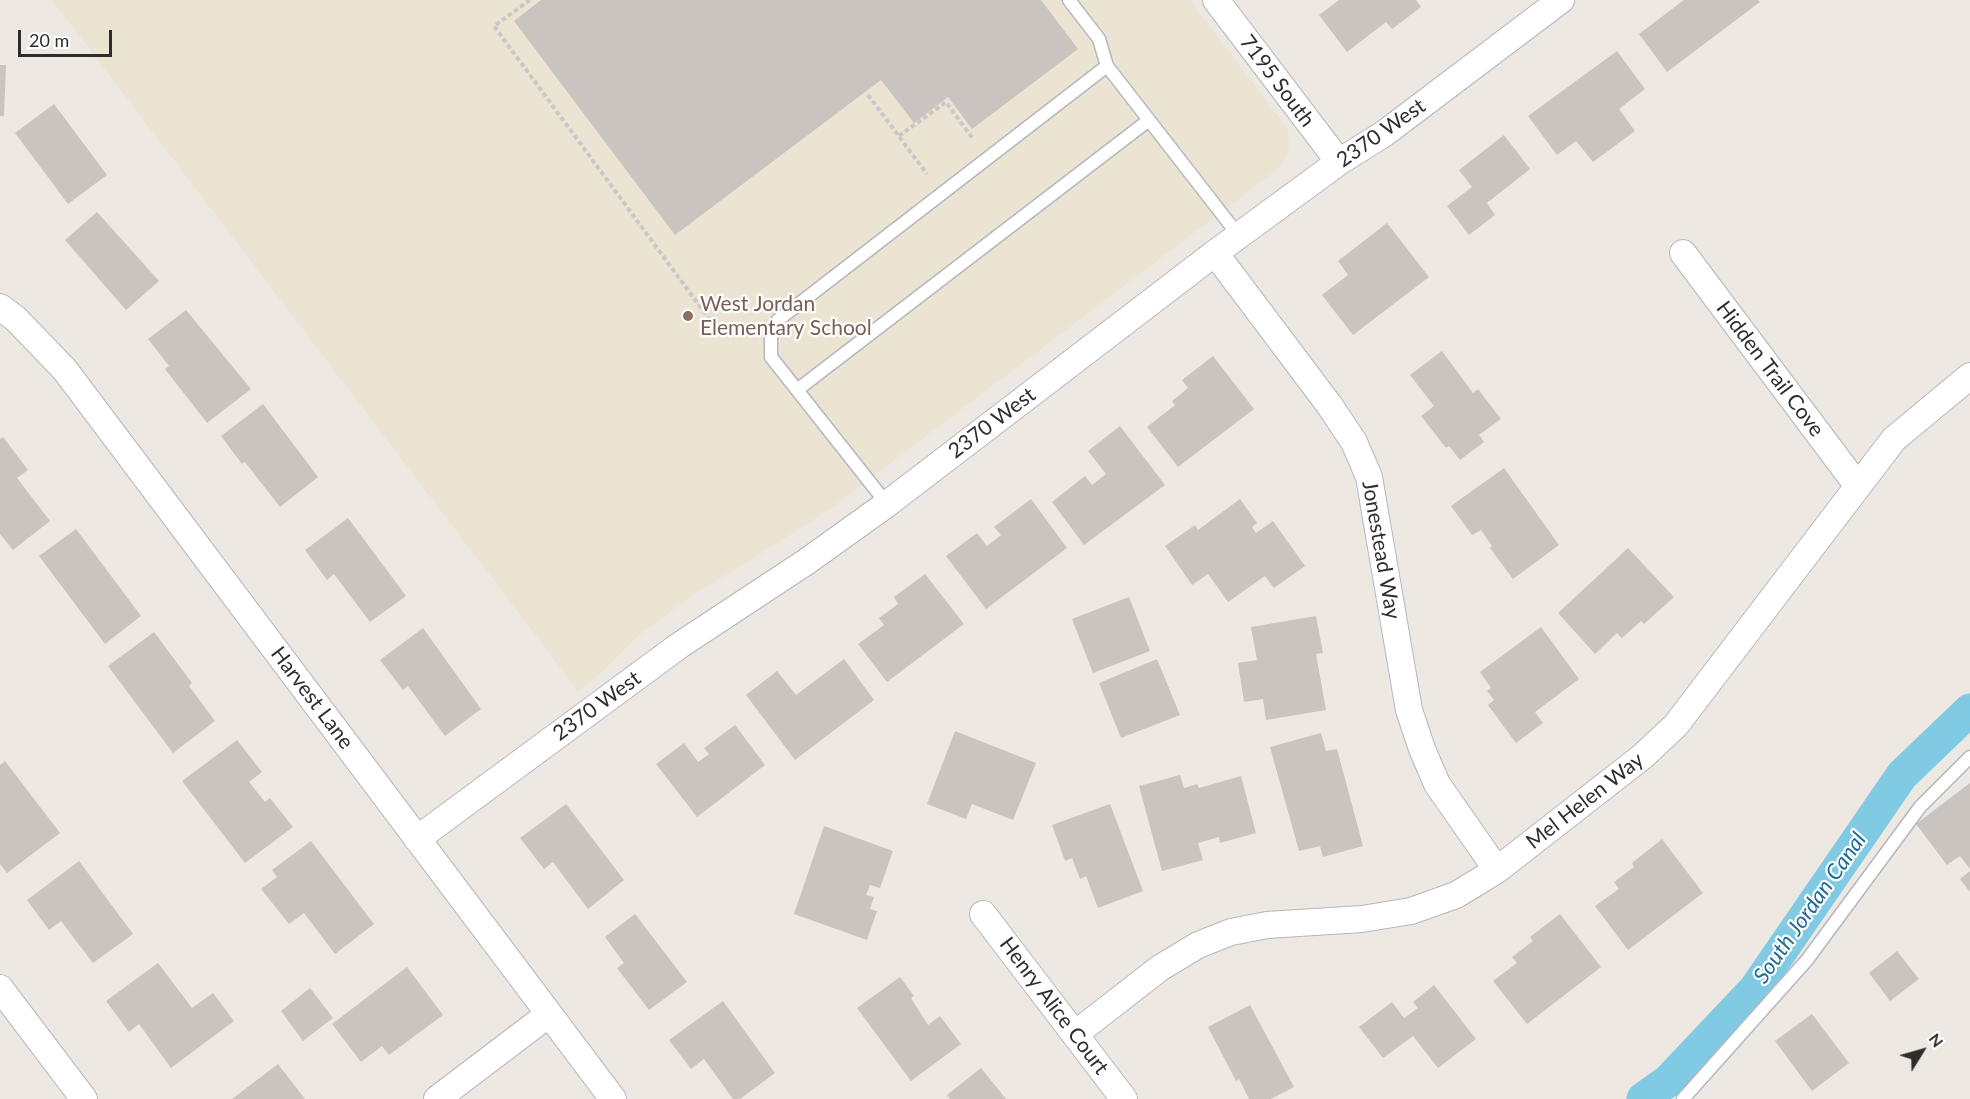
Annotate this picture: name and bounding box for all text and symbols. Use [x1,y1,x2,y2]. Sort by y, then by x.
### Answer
scale bar [21,18,116,56]
text: 20 m [29,29,69,51]
street label: 7195 South [1234,30,1320,132]
street label: 2370 West [1332,93,1430,173]
place label: West Jordan Elementary School [700,291,872,341]
street label: Hidden Trail Cove [1711,296,1829,442]
marker: West Jordan Elementary School [681,309,695,323]
street label: 2370 West [944,382,1040,464]
street label: Jonestead Way [1356,479,1406,621]
street label: Harvest Lane [265,642,359,754]
street label: 2370 West [548,666,646,746]
street label: Mel Helen Way [1521,747,1649,855]
water label: South Jordan Canal [1748,827,1872,989]
street label: Henry Alice Court [994,932,1114,1080]
north arrow [1892,1021,1952,1081]
text: N [1925,1029,1948,1051]

